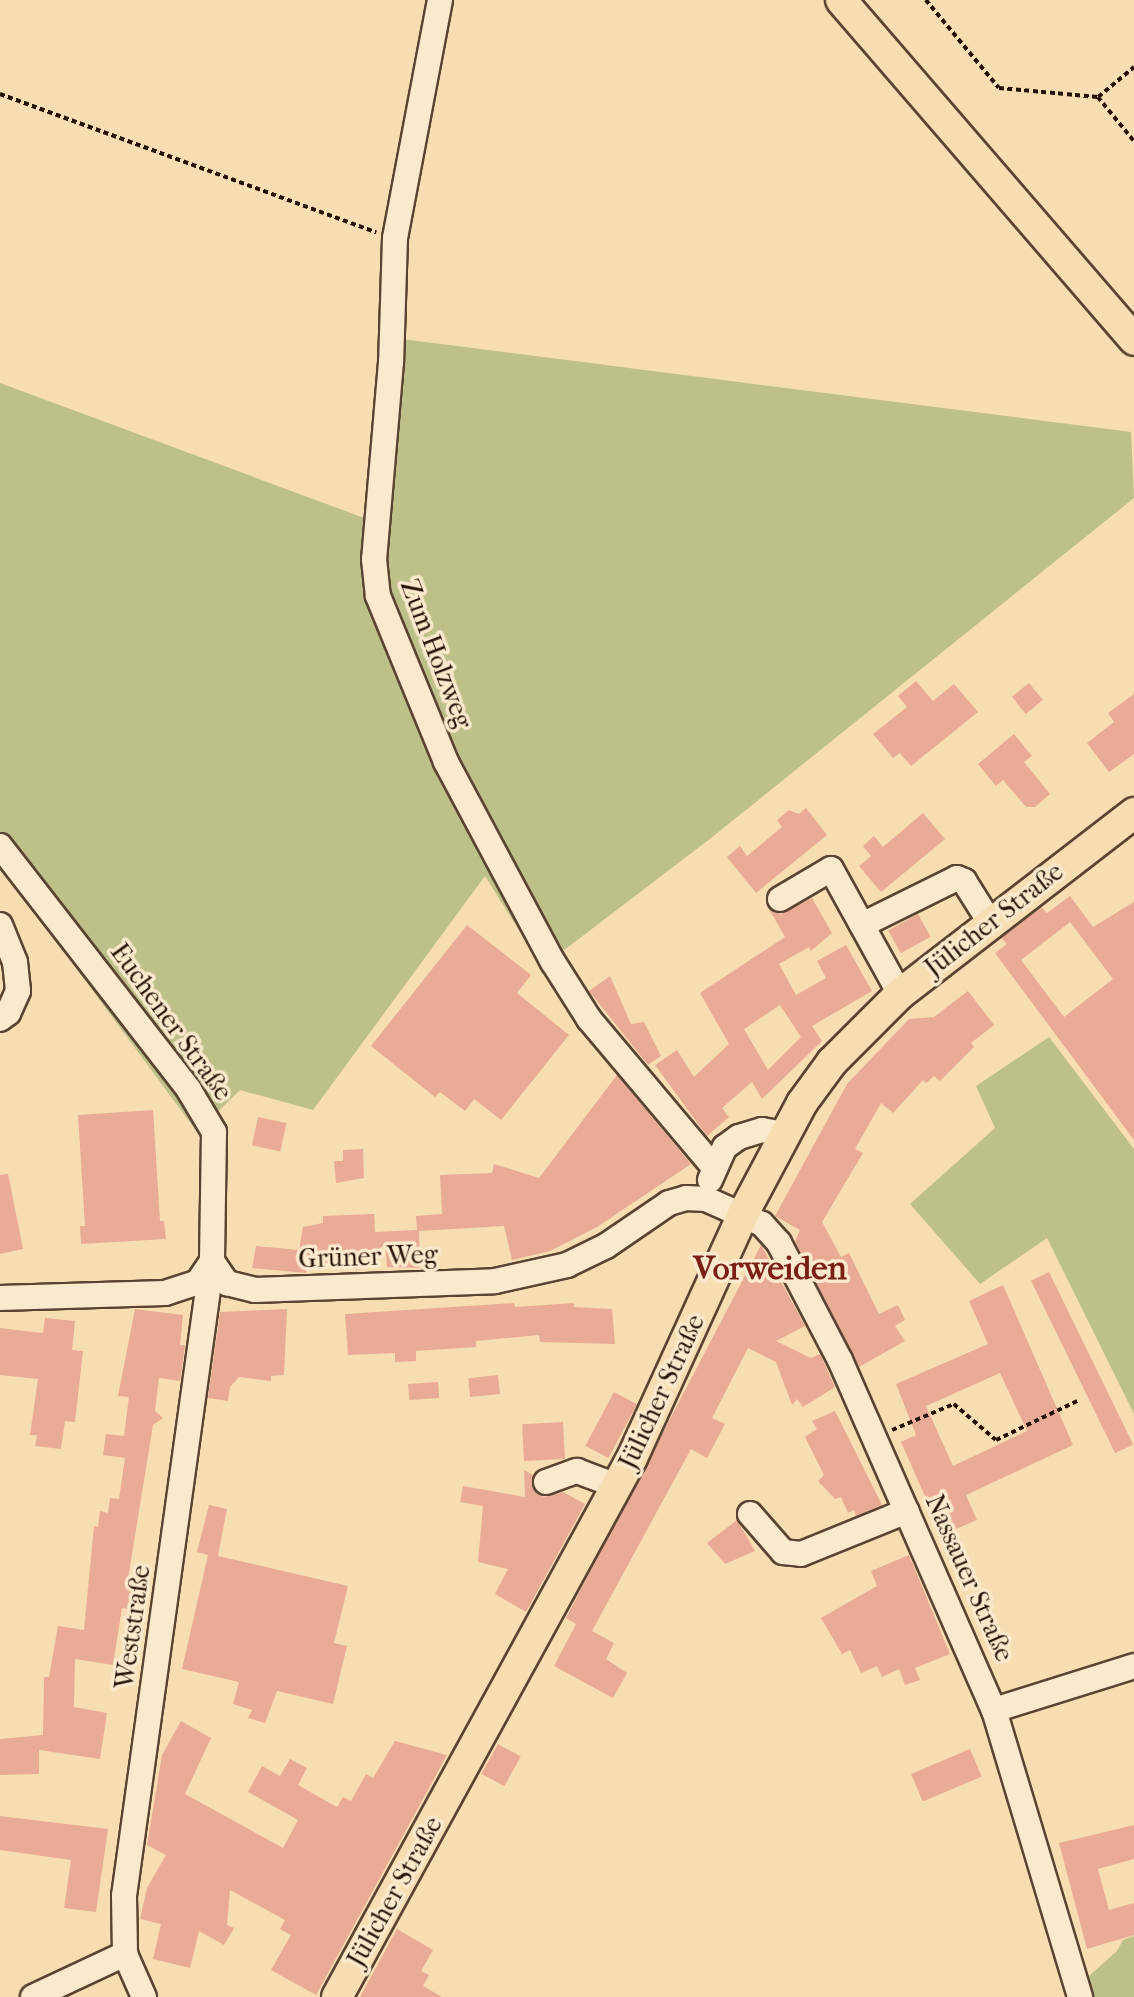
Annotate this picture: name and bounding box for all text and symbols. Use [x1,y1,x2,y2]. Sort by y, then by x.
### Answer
street label: Zum Holzweg [393,575,479,733]
street label: Jülicher Straße [919,856,1069,984]
street label: Euchener Straße [104,937,238,1107]
street label: Grüner Weg [298,1239,438,1275]
district label: Vorweiden [693,1249,847,1289]
street label: Jülicher Straße [613,1310,711,1474]
street label: Nassauer Straße [918,1490,1020,1666]
street label: Weststraße [109,1563,157,1691]
street label: Jülicher Straße [341,1811,449,1973]

